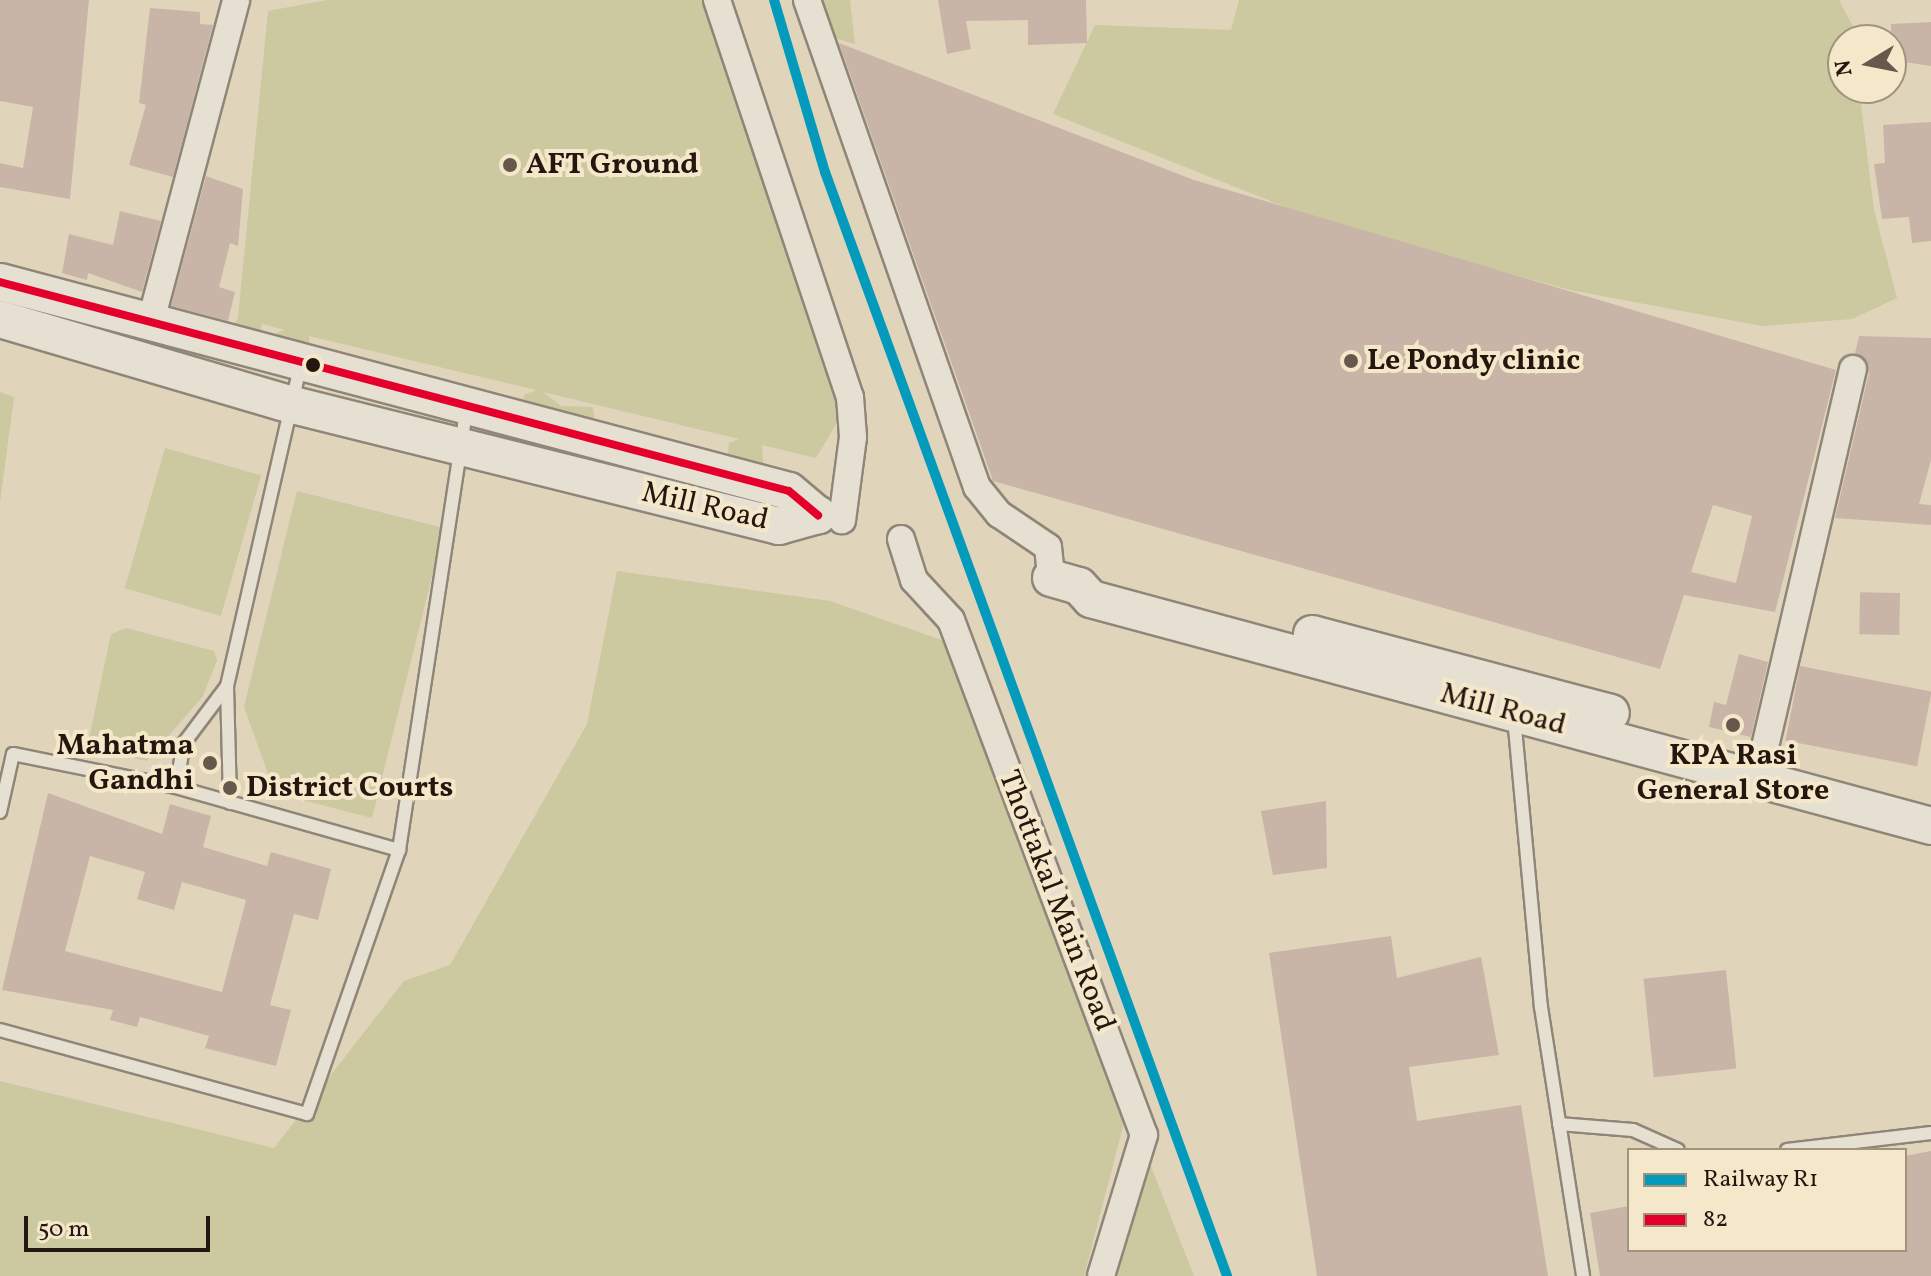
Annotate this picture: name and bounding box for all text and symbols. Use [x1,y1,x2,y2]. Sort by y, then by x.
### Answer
north arrow [1827,24,1907,104]
text: N [1828,57,1861,78]
place label: AFT Ground [526,147,699,183]
marker: AFT Ground [501,156,519,174]
place label: Le Pondy clinic [1367,343,1581,379]
marker: Le Pondy clinic [1342,352,1360,370]
unlabelled marker [305,357,321,373]
street label: Mill Road [638,475,772,539]
street label: Mill Road [1436,676,1570,744]
marker: KPA Rasi General Store [1724,716,1742,734]
place label: Mahatma Gandhi [56,728,194,798]
place label: KPA Rasi General Store [1637,738,1829,808]
marker: Mahatma Gandhi [201,754,219,772]
street label: Thottakal Main Road [990,766,1122,1036]
place label: District Courts [246,770,453,806]
marker: District Courts [221,779,239,797]
legend [1627,1148,1907,1252]
text: Railway R1 [1703,1163,1818,1197]
scale bar [28,1200,214,1250]
text: 82 [1703,1203,1728,1237]
text: 50 m [38,1213,90,1247]

